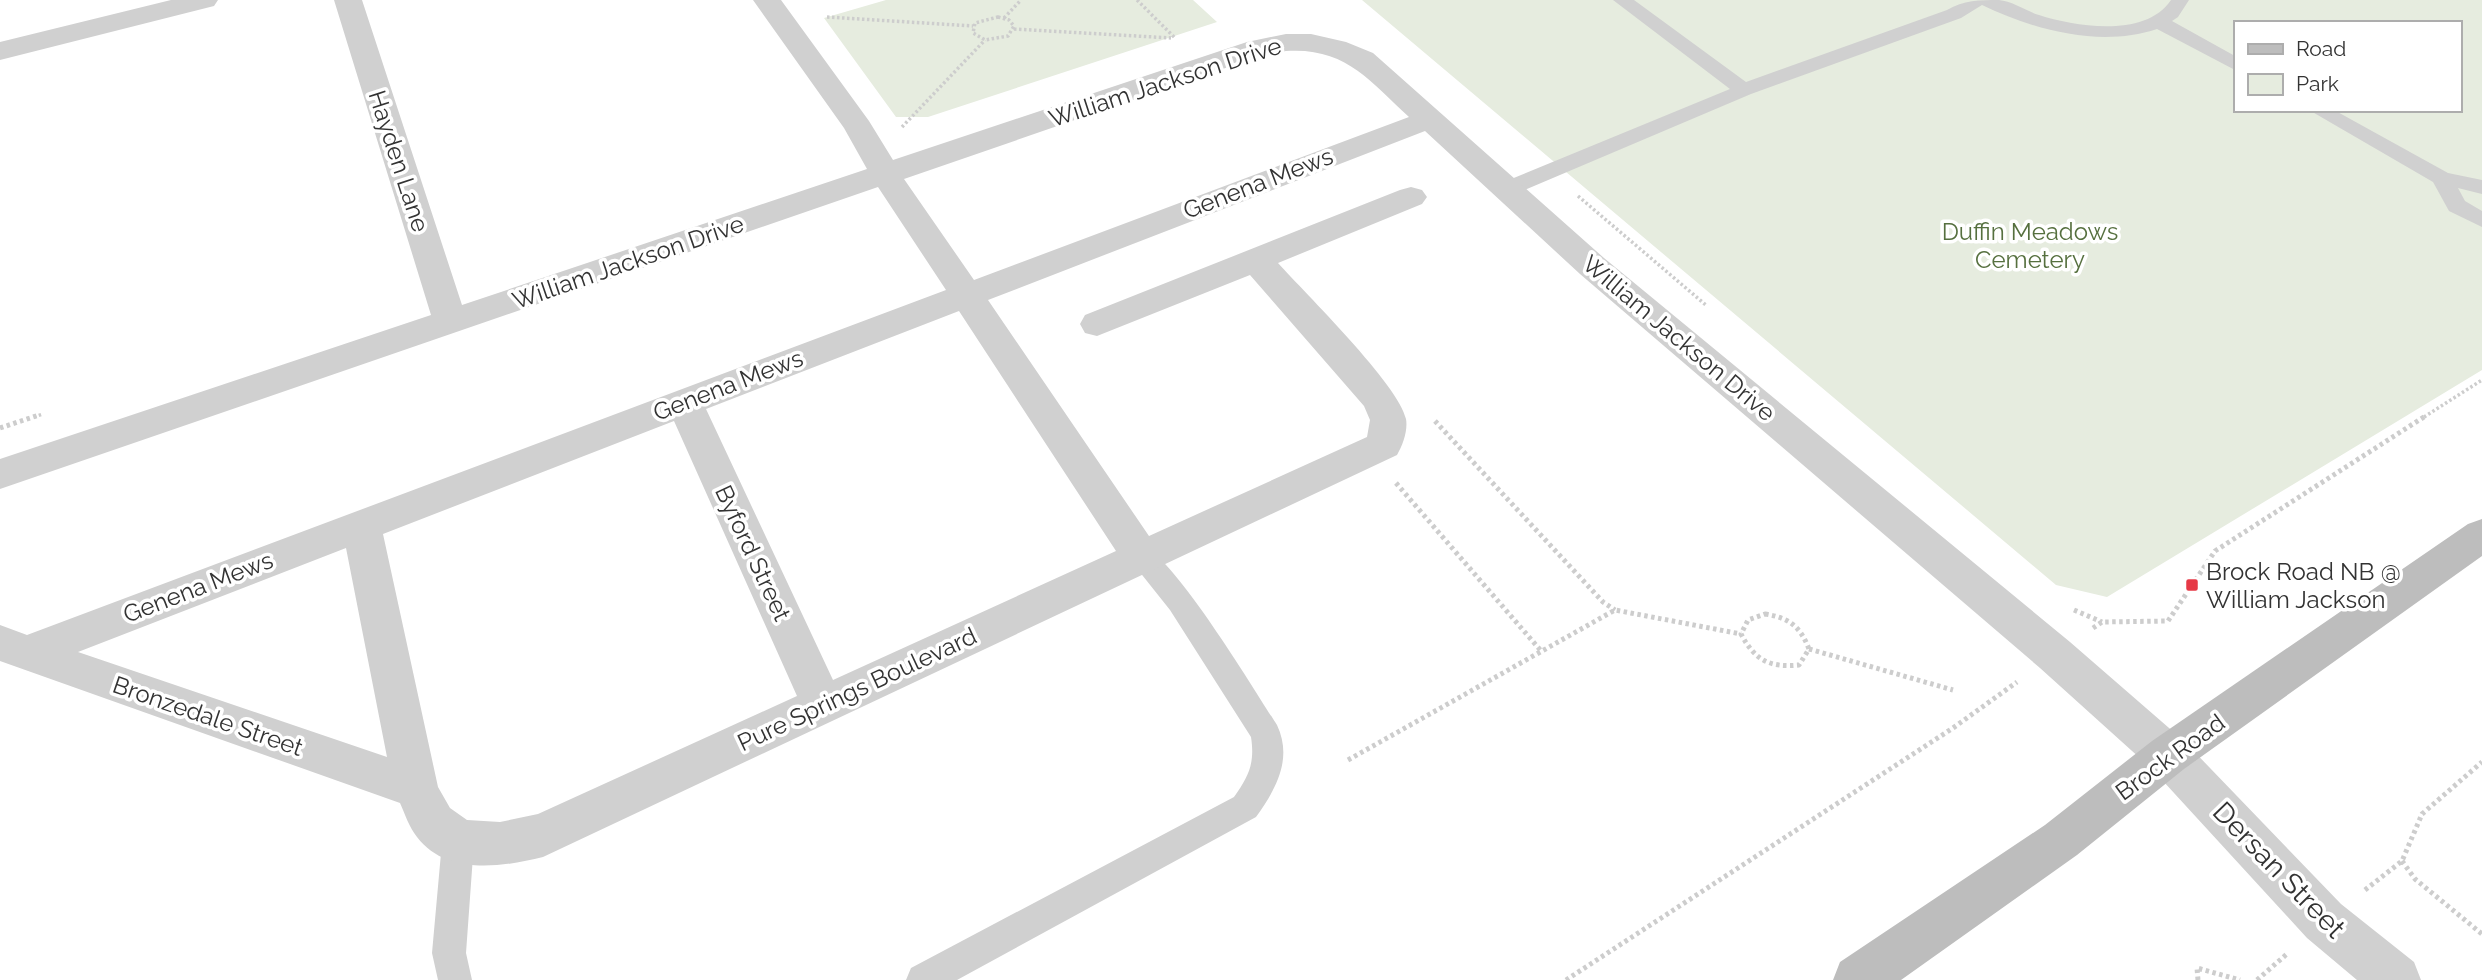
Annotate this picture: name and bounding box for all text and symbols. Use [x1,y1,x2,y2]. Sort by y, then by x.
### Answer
legend [2234,21,2461,112]
street label: William Jackson Drive [1045,31,1285,133]
text: Road [2296,36,2346,61]
text: Park [2296,71,2339,96]
street label: Hayden Lane [362,87,436,235]
street label: Genena Mews [1179,141,1337,225]
street label: William Jackson Drive [508,209,748,315]
park label: Duffin Meadows Cemetery [1942,217,2118,274]
street label: William Jackson Drive [1577,249,1781,427]
street label: Genena Mews [649,343,807,427]
street label: Byford Street [709,481,797,625]
street label: Genena Mews [119,545,277,629]
place label: Brock Road NB @ William Jackson [2206,557,2401,614]
marker: Brock Road NB @ William Jackson [2184,577,2200,593]
street label: Pure Springs Boulevard [733,621,981,757]
street label: Bronzedale Street [109,670,307,762]
street label: Brock Road [2110,708,2230,806]
street label: Dersan Street [2206,795,2352,945]

